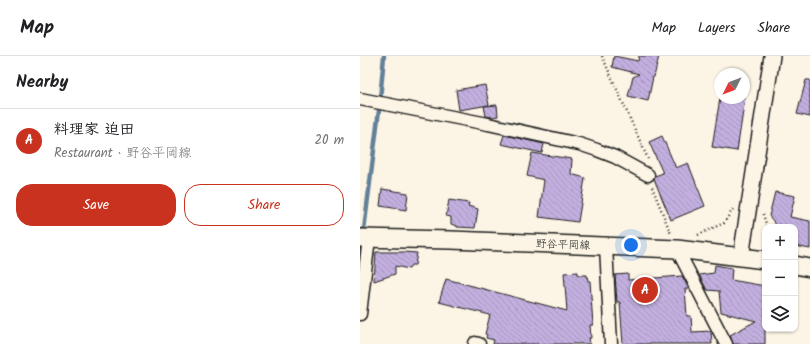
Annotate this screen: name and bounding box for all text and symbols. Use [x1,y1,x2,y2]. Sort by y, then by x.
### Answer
text: Map [20,13,54,43]
text: Map [652,17,676,39]
text: Layers [698,17,736,39]
text: Share [758,17,790,39]
north arrow [714,68,750,104]
text: Nearby [16,69,68,96]
text: 料理家 迫田 [54,118,135,142]
text: A [25,130,33,151]
text: 20 m [314,130,344,151]
text: Restaurant · 野谷平岡線 [54,143,191,164]
button: Save [16,184,176,226]
button: Share [184,184,344,226]
map controls [762,224,798,332]
button: + [762,224,798,260]
street label: 野谷平岡線 [535,235,591,255]
your location [621,235,641,255]
button: − [762,260,798,296]
pin: A [632,275,658,305]
button: layers [762,296,798,332]

